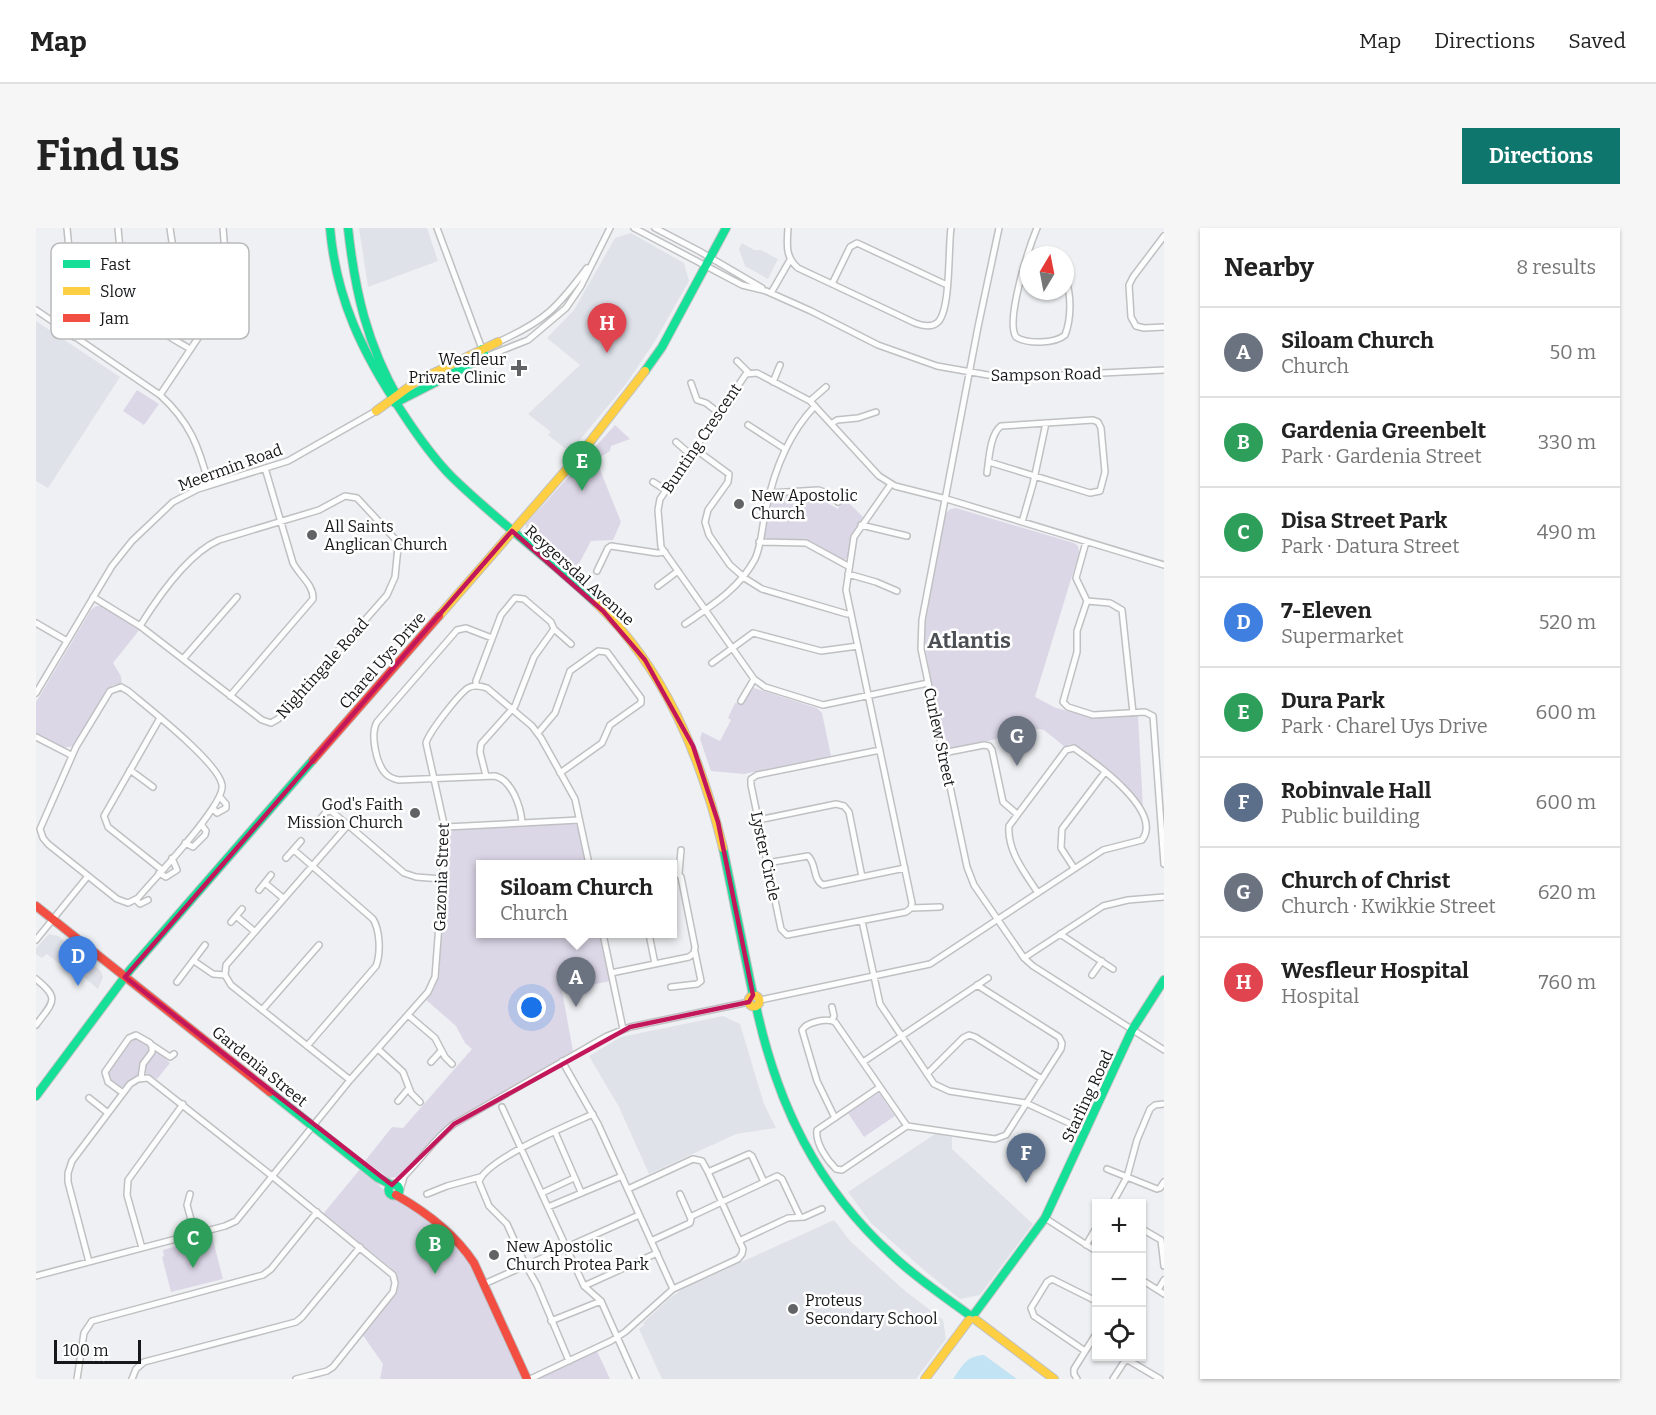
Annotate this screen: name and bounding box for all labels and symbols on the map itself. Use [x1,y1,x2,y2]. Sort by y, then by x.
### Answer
legend [51,243,249,339]
north arrow [1020,246,1074,300]
text: Fast [100,255,131,274]
text: Slow [100,282,136,301]
pin: H [588,304,626,353]
text: Jam [99,309,129,328]
place label: Wesfleur Private Clinic [409,350,506,387]
marker: Wesfleur Private Clinic [510,359,528,377]
street label: Sampson Road [991,364,1102,385]
street label: Bunting Crescent [658,380,745,497]
street label: Meermin Road [176,440,285,495]
pin: E [562,442,602,491]
place label: New Apostolic Church [751,486,858,523]
marker: New Apostolic Church [732,497,746,511]
place label: All Saints Anglican Church [324,517,448,554]
street label: Reygersdal Avenue [521,521,638,630]
marker: All Saints Anglican Church [305,528,319,542]
street label: Charel Uys Drive [335,608,430,713]
street label: Nightingale Road [272,614,373,722]
district label: Atlantis [927,627,1011,654]
street label: Curlew Street [920,686,959,789]
pin: G [998,716,1036,766]
place label: God's Faith Mission Church [287,795,403,832]
marker: God's Faith Mission Church [408,806,422,820]
street label: Lyster Circle [747,810,784,903]
street label: Gazonia Street [430,822,453,932]
pin: D [58,936,98,986]
pin: A [556,958,596,1007]
your location [517,993,546,1022]
street label: Gardenia Street [208,1022,311,1111]
street label: Starling Road [1058,1047,1117,1145]
pin: F [1006,1134,1046,1183]
pin: C [174,1218,212,1268]
pin: B [416,1224,454,1274]
place label: New Apostolic Church Protea Park [506,1237,649,1274]
marker: New Apostolic Church Protea Park [487,1248,501,1262]
place label: Proteus Secondary School [805,1291,938,1328]
marker: Proteus Secondary School [786,1302,800,1316]
scale bar [54,1337,141,1364]

